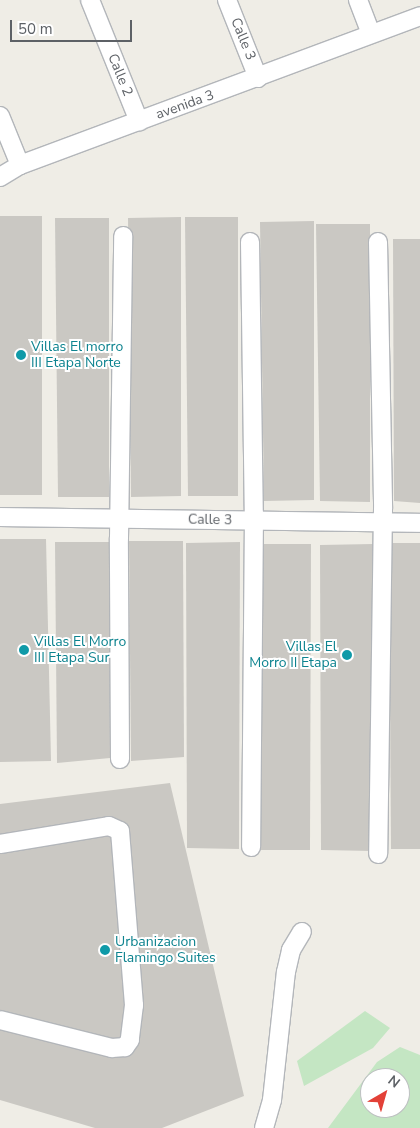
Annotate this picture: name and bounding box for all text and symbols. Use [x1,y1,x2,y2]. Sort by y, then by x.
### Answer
scale bar [12,10,135,42]
street label: Calle 3 [227,15,259,63]
text: 50 m [18,19,53,39]
street label: Calle 2 [104,51,136,99]
street label: avenida 3 [154,87,216,123]
place label: Villas El morro III Etapa Norte [31,339,123,372]
marker: Villas El morro III Etapa Norte [15,349,27,361]
street label: Calle 3 [188,511,232,529]
place label: Villas El Morro III Etapa Sur [34,634,126,666]
place label: Villas El Morro II Etapa [249,639,337,672]
marker: Villas El Morro III Etapa Sur [18,644,30,656]
marker: Villas El Morro II Etapa [341,649,353,661]
place label: Urbanizacion Flamingo Suites [115,934,216,966]
marker: Urbanizacion Flamingo Suites [99,944,111,956]
north arrow [360,1068,410,1118]
text: N [384,1071,404,1092]

